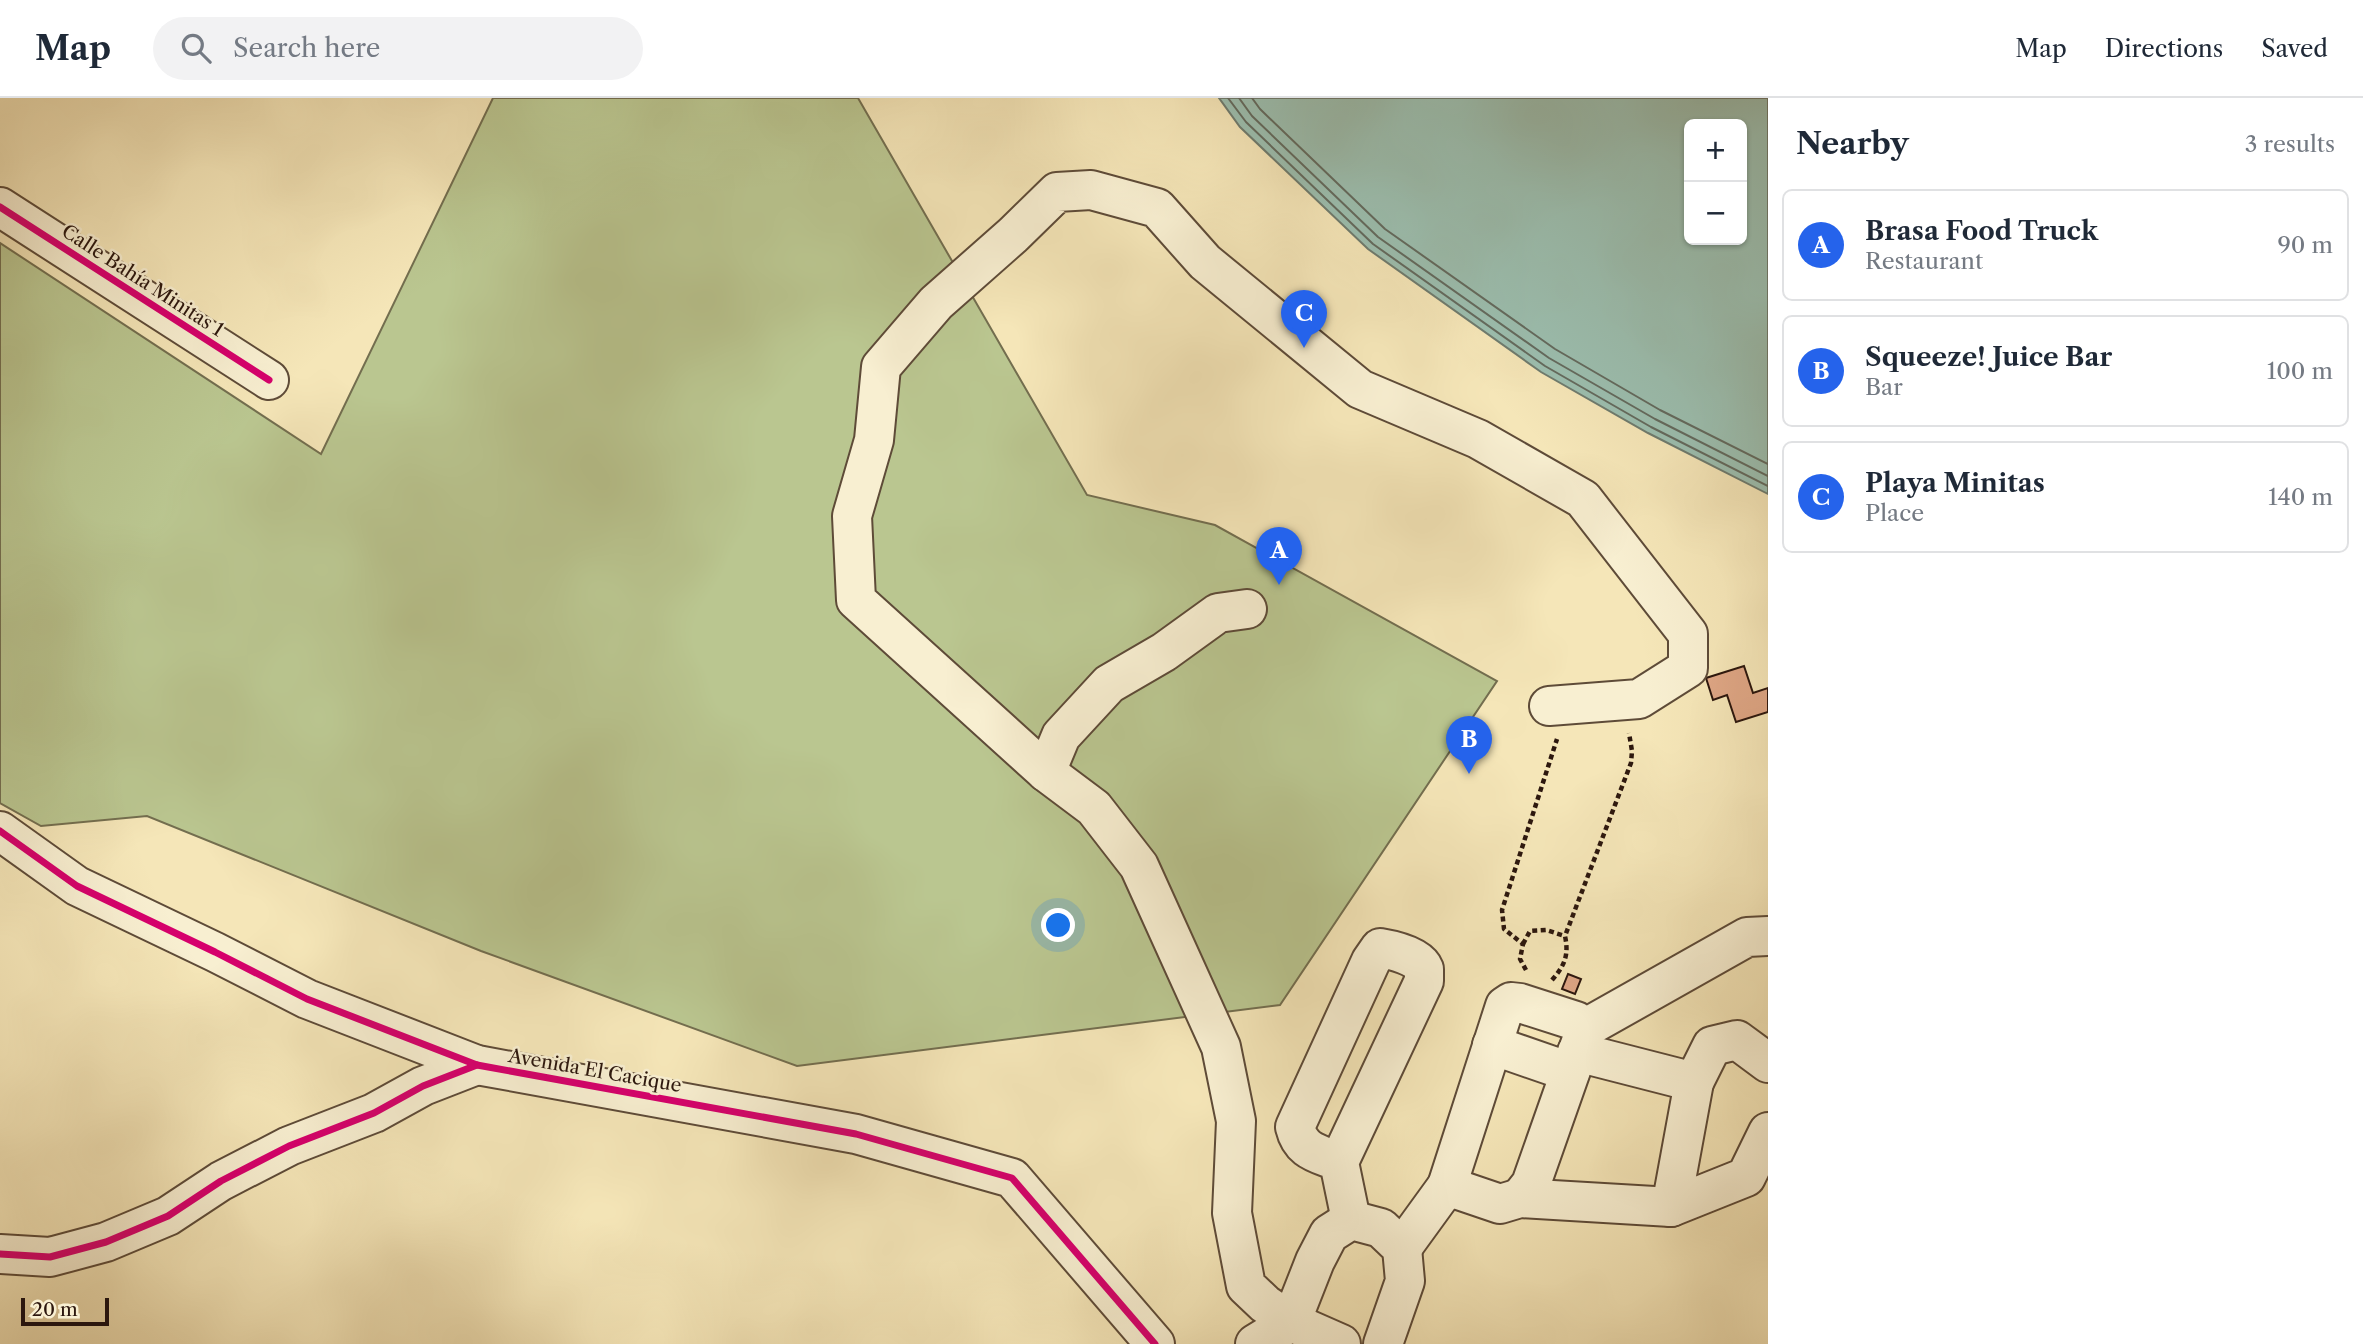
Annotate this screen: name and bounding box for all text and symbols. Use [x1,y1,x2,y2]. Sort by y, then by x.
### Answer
search box [153,17,643,80]
text: Map [35,28,111,69]
icon: search [177,29,215,67]
text: Search here [233,32,380,64]
text: Map [2015,34,2067,63]
text: Directions [2105,34,2223,63]
text: Saved [2261,34,2328,63]
map controls [1684,119,1747,245]
button: + [1684,119,1747,182]
text: Nearby [1796,125,1909,162]
text: 3 results [2245,130,2335,158]
button: − [1684,182,1747,245]
text: Brasa Food Truck [1865,215,2098,247]
street label: Calle Bahía Minitas 1 [58,220,228,341]
text: A [1812,231,1830,259]
text: 90 m [2277,231,2333,259]
text: Restaurant [1865,247,1983,275]
pin: C [1281,290,1327,348]
text: Squeeze! Juice Bar [1865,341,2112,373]
text: B [1812,357,1830,385]
text: 100 m [2267,357,2333,385]
text: Bar [1865,373,1903,401]
text: Playa Minitas [1865,467,2045,499]
text: C [1812,483,1830,511]
text: 140 m [2268,483,2333,511]
text: Place [1865,499,1924,527]
pin: A [1256,527,1302,585]
pin: B [1446,716,1492,774]
your location [1041,908,1075,942]
street label: Avenida El Cacique [506,1044,683,1097]
scale bar [21,1295,108,1327]
text: 20 m [32,1298,78,1321]

